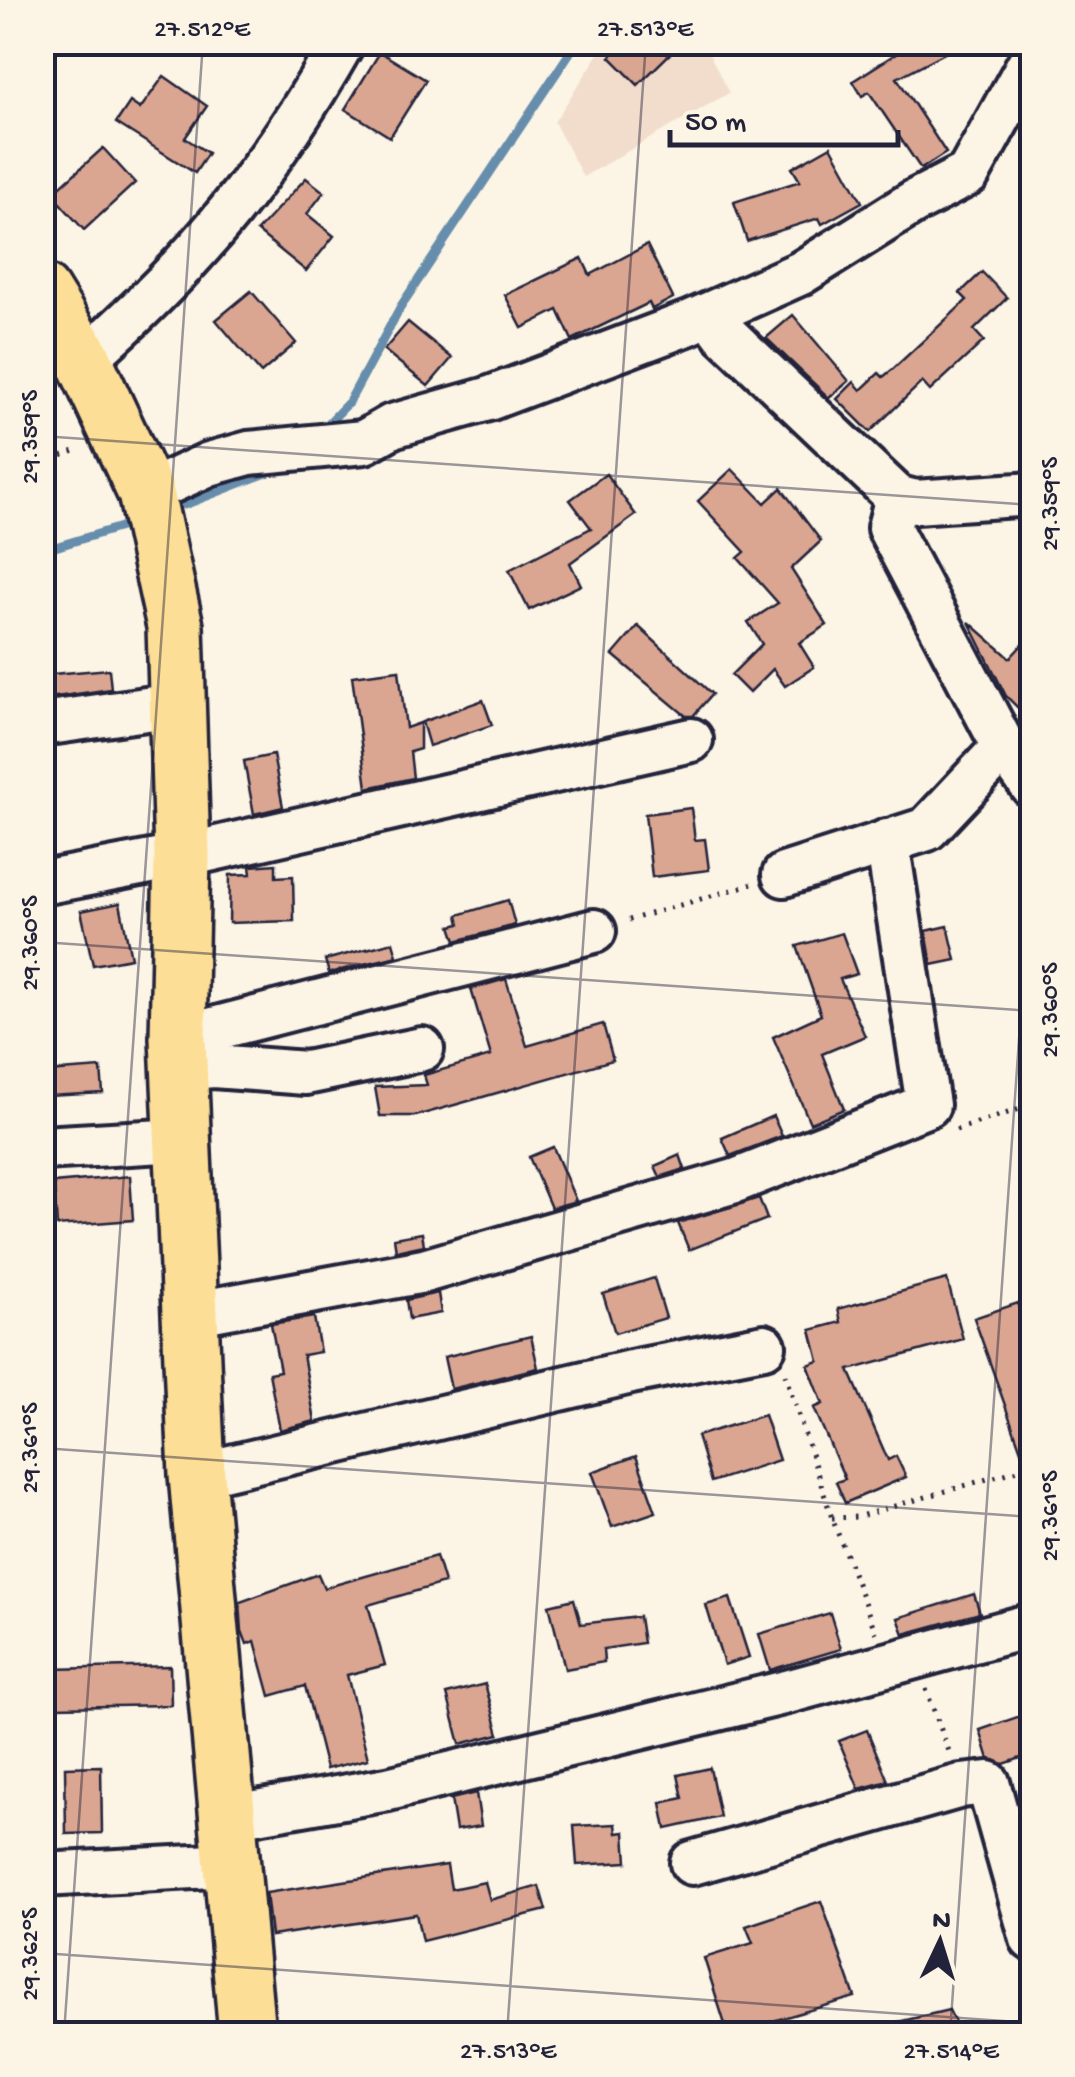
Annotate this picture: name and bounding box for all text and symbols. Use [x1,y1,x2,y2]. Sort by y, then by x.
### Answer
text: 27.512°E [154,17,251,46]
text: 27.513°E [597,17,695,46]
scale bar [670,85,898,147]
text: 50 m [685,107,746,142]
text: 29.359°S [18,390,47,484]
text: 29.359°S [1038,457,1067,551]
text: 29.360°S [18,895,47,991]
text: 29.360°S [1038,962,1067,1058]
text: 29.361°S [18,1402,47,1494]
text: 29.361°S [1038,1470,1067,1562]
north arrow [890,1892,990,1992]
text: N [931,1904,952,1939]
text: 29.362°S [18,1907,47,2001]
text: 27.513°E [460,2039,558,2068]
text: 27.514°E [903,2039,1000,2068]

